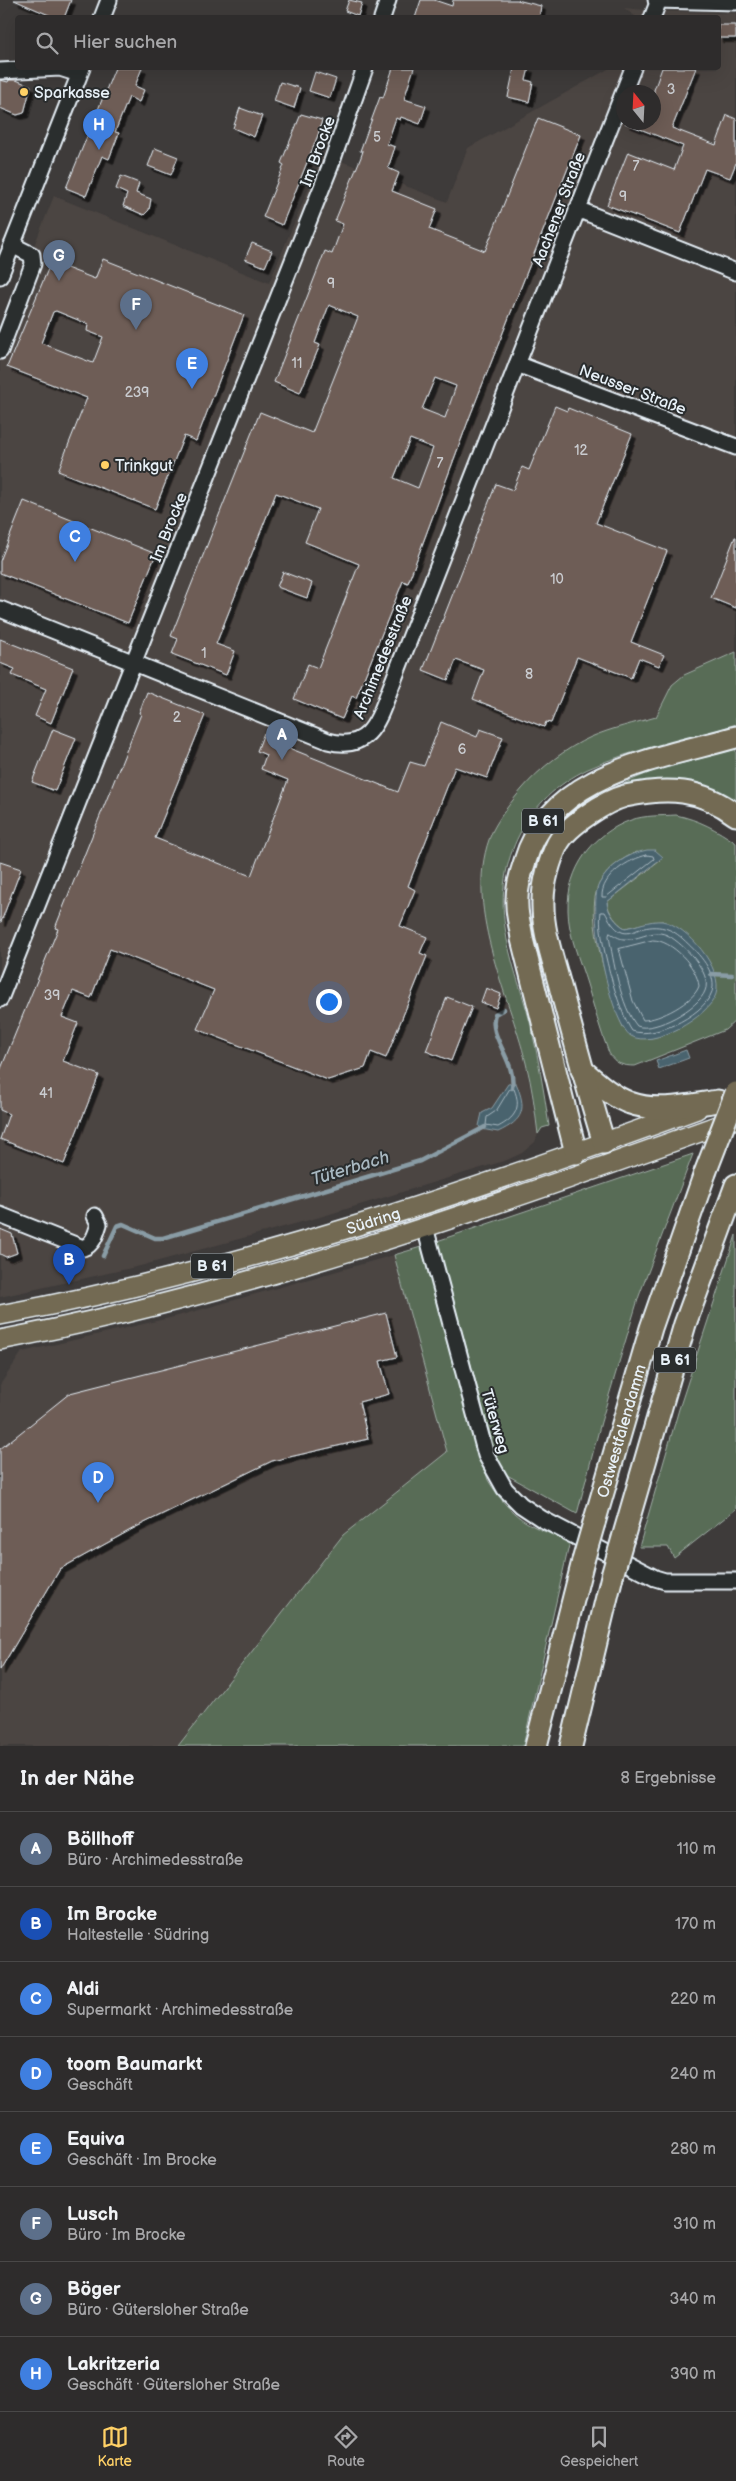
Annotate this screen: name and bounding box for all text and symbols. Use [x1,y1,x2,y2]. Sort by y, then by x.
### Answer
search box [15,15,721,70]
icon: search [33,29,61,57]
text: Hier suchen [73,31,177,54]
house number: 3 [667,81,675,98]
place label: Sparkasse [34,84,110,103]
north arrow [616,85,661,130]
marker: Sparkasse [18,86,30,98]
pin: H [83,109,115,150]
street label: Im Brocke [297,113,340,189]
house number: 5 [373,129,381,146]
street label: Aachener Straße [529,149,590,270]
house number: 7 [633,158,640,175]
house number: 9 [619,188,627,205]
pin: G [43,240,75,281]
house number: 9 [327,275,335,292]
pin: F [120,289,152,330]
pin: E [176,348,208,389]
house number: 11 [292,355,302,372]
street label: Neusser Straße [576,361,689,420]
house number: 239 [125,384,149,401]
house number: 12 [574,442,589,459]
house number: 7 [437,455,444,472]
place label: Trinkgut [115,457,173,476]
marker: Trinkgut [99,459,111,471]
street label: Im Brocke [147,489,192,565]
pin: C [59,521,91,562]
house number: 10 [550,571,564,588]
street label: Archimedesstraße [350,593,417,722]
house number: 1 [201,645,207,662]
house number: 8 [525,666,533,683]
house number: 2 [173,709,182,726]
pin: A [266,719,298,760]
house number: 6 [458,741,467,758]
road number: B 61 [522,808,564,834]
house number: 39 [44,987,60,1004]
your location [316,989,342,1015]
house number: 41 [39,1085,53,1102]
water label: Tüterbach [308,1147,392,1190]
street label: Südring [344,1204,403,1239]
pin: B [53,1244,85,1285]
road number: B 61 [191,1254,233,1278]
road number: B 61 [654,1348,696,1372]
street label: Ostwestfalendamm [594,1362,651,1500]
street label: Tüterweg [476,1387,513,1456]
pin: D [82,1462,114,1503]
text: In der Nähe [20,1766,134,1791]
text: 8 Ergebnisse [620,1769,716,1788]
text: Böllhoff [67,1828,134,1851]
text: A [31,1840,41,1859]
text: 110 m [677,1840,716,1859]
text: Büro · Archimedesstraße [67,1851,243,1870]
text: Im Brocke [67,1903,157,1926]
text: B [30,1915,42,1934]
text: 170 m [675,1915,716,1934]
text: Haltestelle · Südring [67,1926,209,1945]
text: Aldi [67,1978,99,2001]
text: C [30,1990,42,2009]
text: 220 m [670,1990,716,2009]
text: Supermarkt · Archimedesstraße [67,2001,293,2020]
text: toom Baumarkt [67,2053,202,2076]
text: D [30,2065,42,2084]
text: 240 m [670,2065,716,2084]
text: Geschäft [67,2076,133,2095]
text: Equiva [67,2128,125,2151]
text: E [31,2140,41,2159]
text: 280 m [670,2140,716,2159]
text: Geschäft · Im Brocke [67,2151,217,2170]
text: Lusch [67,2203,118,2226]
text: F [31,2215,41,2234]
text: 310 m [673,2215,716,2234]
text: Büro · Im Brocke [67,2226,186,2245]
text: Böger [67,2278,121,2301]
text: G [30,2290,42,2309]
text: 340 m [669,2290,716,2309]
text: Büro · Gütersloher Straße [67,2301,249,2320]
text: Lakritzeria [67,2353,160,2376]
text: H [30,2365,42,2384]
text: 390 m [670,2365,716,2384]
text: Geschäft · Gütersloher Straße [67,2376,280,2395]
tab: Karte [98,2423,132,2470]
tab: Route [327,2423,365,2470]
tab: Gespeichert [560,2423,638,2470]

